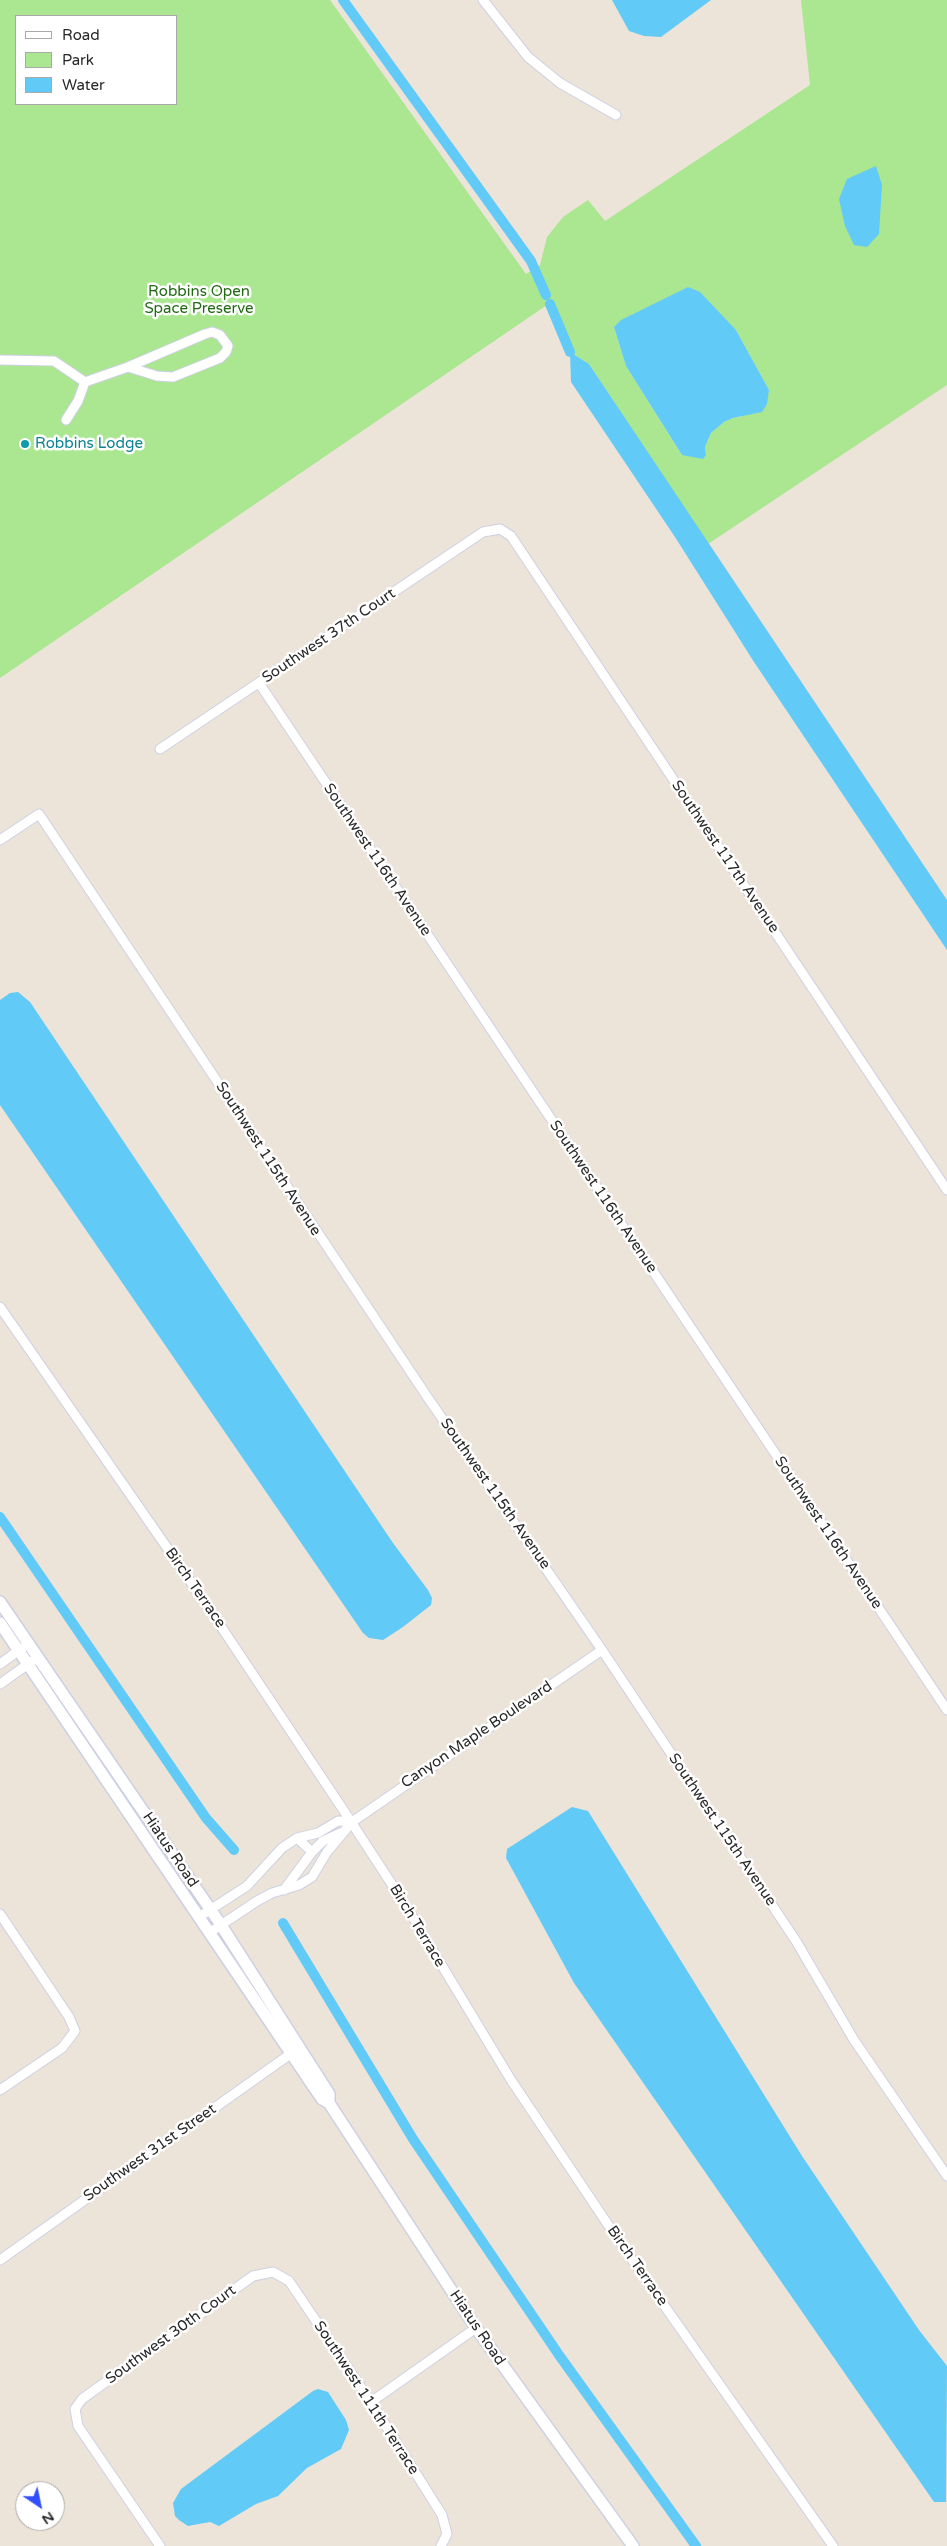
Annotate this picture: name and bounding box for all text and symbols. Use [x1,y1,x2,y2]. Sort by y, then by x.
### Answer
legend [15,15,178,105]
text: Road [62,26,100,44]
text: Park [62,51,94,69]
text: Water [62,76,105,94]
park label: Robbins Open Space Preserve [144,283,254,318]
place label: Robbins Lodge [35,435,143,453]
marker: Robbins Lodge [19,438,31,450]
street label: Southwest 37th Court [259,585,399,687]
street label: Southwest 117th Avenue [667,777,783,937]
street label: Southwest 116th Avenue [319,780,435,940]
street label: Southwest 115th Avenue [211,1079,325,1239]
street label: Southwest 116th Avenue [545,1117,661,1277]
street label: Southwest 115th Avenue [436,1415,554,1573]
street label: Southwest 116th Avenue [770,1453,886,1613]
street label: Birch Terrace [161,1545,229,1631]
street label: Canyon Maple Boulevard [398,1678,556,1792]
street label: Southwest 115th Avenue [664,1750,780,1910]
street label: Hiatus Road [138,1809,202,1891]
street label: Birch Terrace [385,1881,449,1971]
street label: Southwest 31st Street [80,2100,220,2206]
street label: Birch Terrace [603,2223,671,2309]
street label: Southwest 30th Court [102,2282,240,2388]
street label: Hiatus Road [445,2287,509,2369]
street label: Southwest 111th Terrace [310,2318,422,2478]
north arrow [15,2481,65,2531]
text: N [39,2508,58,2528]

